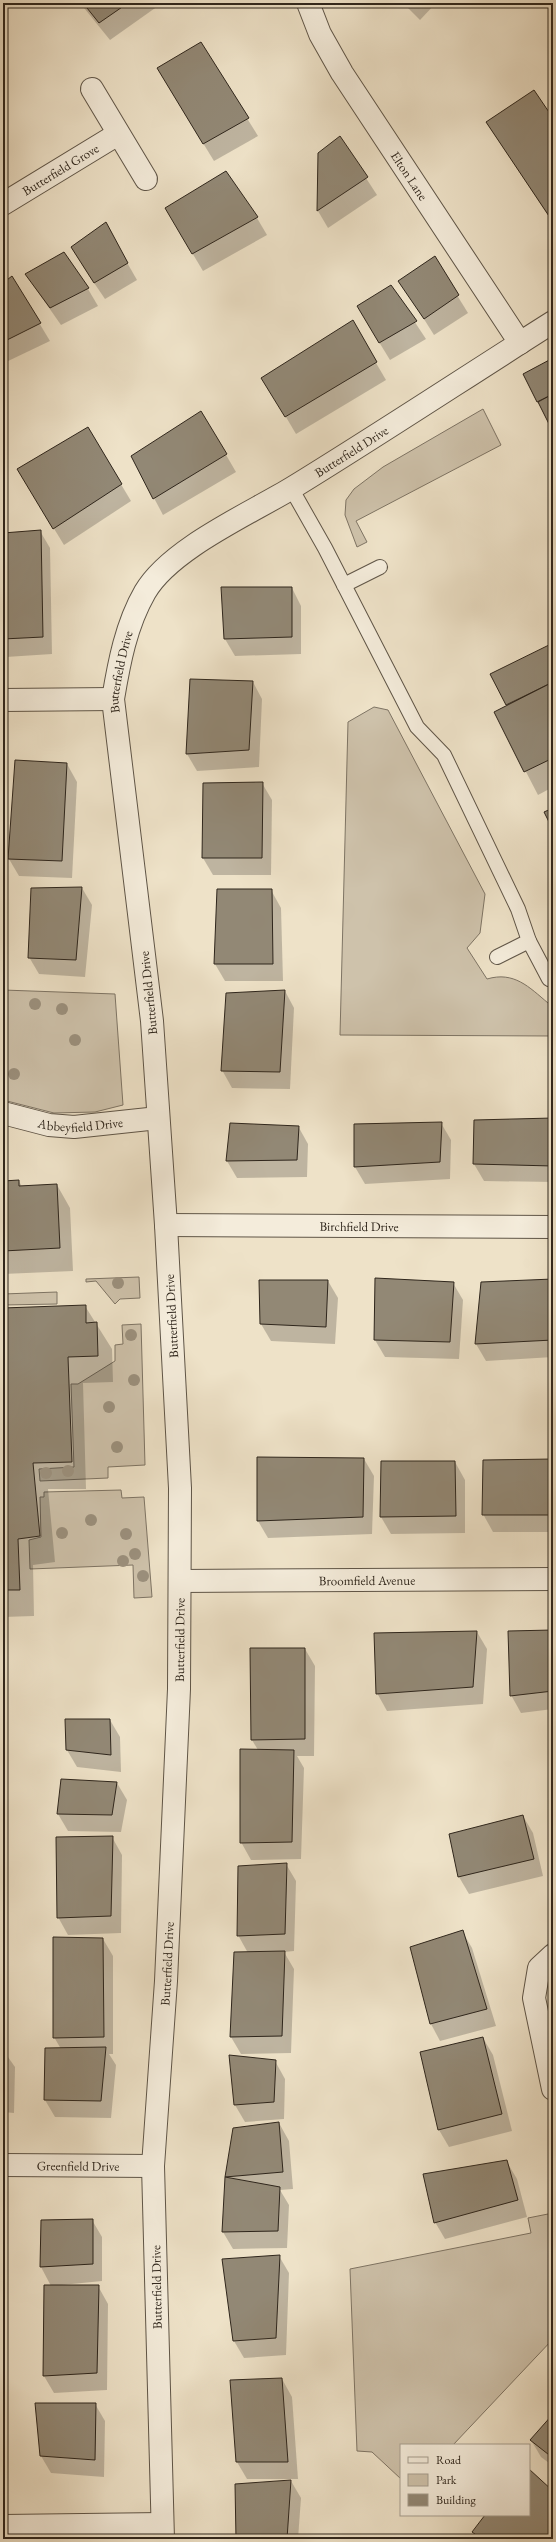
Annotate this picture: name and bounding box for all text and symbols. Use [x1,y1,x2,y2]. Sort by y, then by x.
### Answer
street label: Butterfield Grove [19,140,102,199]
street label: Elton Lane [387,148,432,204]
street label: Butterfield Drive [311,422,392,481]
street label: Butterfield Drive [105,628,137,714]
street label: Butterfield Drive [136,950,161,1036]
street label: Abbeyfield Drive [35,1114,124,1136]
street label: Birchfield Drive [319,1218,399,1235]
street label: Butterfield Drive [161,1274,182,1358]
street label: Broomfield Avenue [319,1572,415,1589]
street label: Butterfield Drive [171,1598,188,1682]
street label: Butterfield Drive [156,1921,178,2006]
street label: Greenfield Drive [37,2157,119,2175]
street label: Butterfield Drive [147,2245,166,2329]
legend [400,2444,530,2516]
text: Road [436,2452,462,2468]
text: Park [436,2472,457,2488]
text: Building [436,2492,477,2508]

